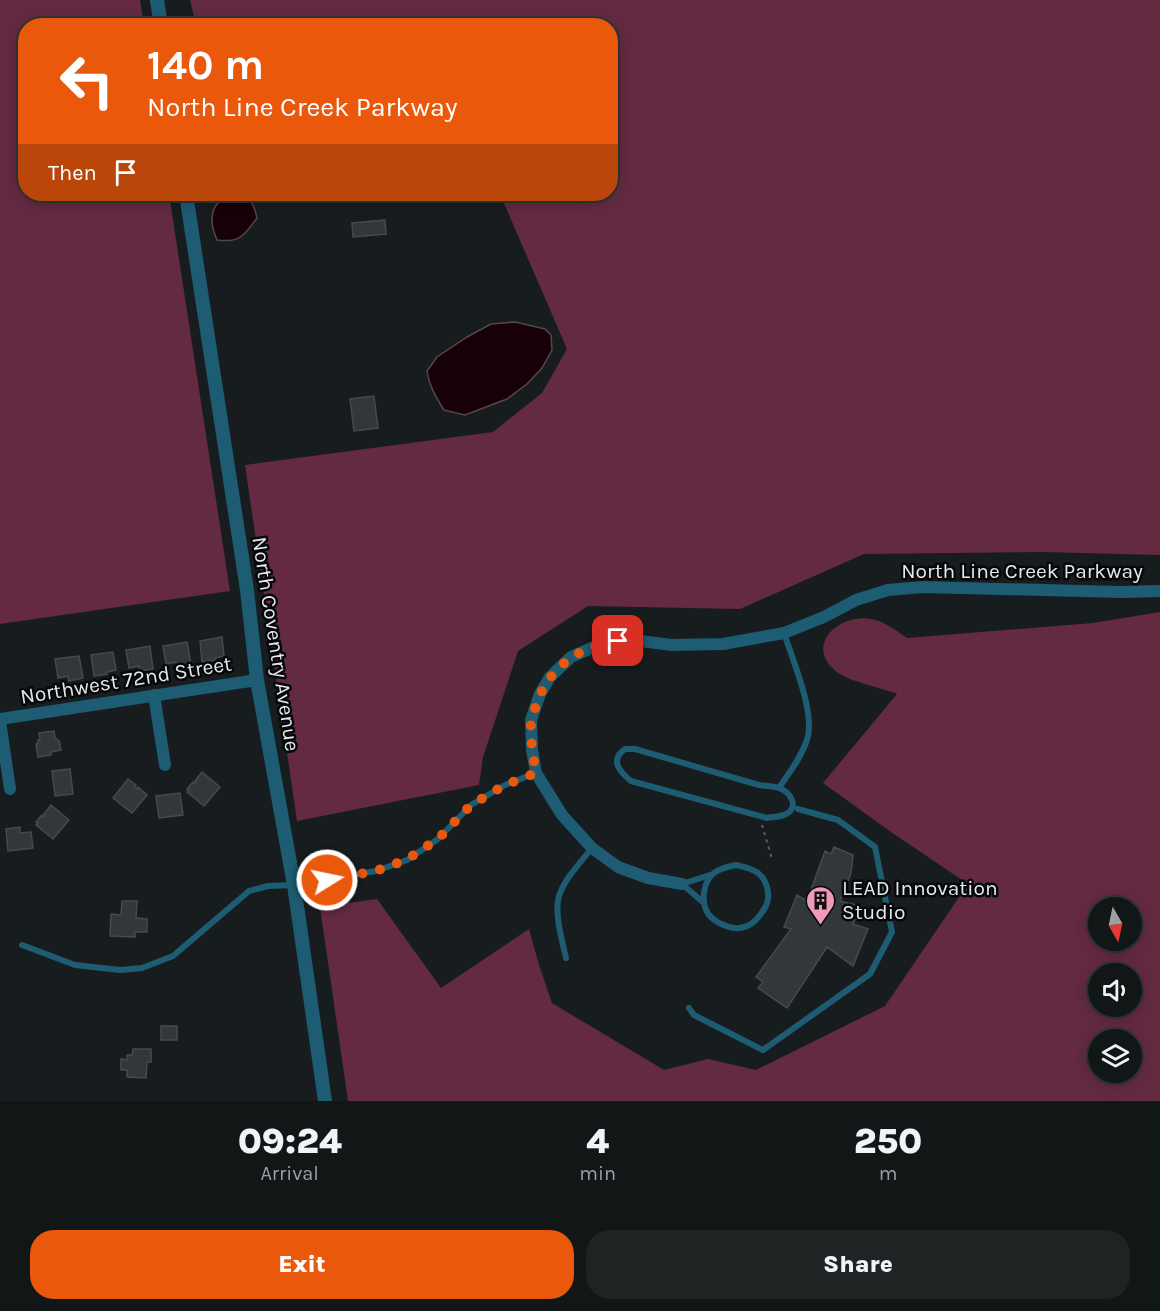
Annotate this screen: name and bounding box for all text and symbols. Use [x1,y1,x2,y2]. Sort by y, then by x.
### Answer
text: 140 m [147,40,264,90]
icon: left [48,42,126,120]
text: North Line Creek Parkway [147,91,458,123]
icon: arrive [109,156,142,189]
text: Then [48,160,97,186]
street label: North Coventry Avenue [247,535,305,753]
street label: North Line Creek Parkway [901,559,1143,583]
pin [592,615,643,666]
icon: arrive [601,624,634,657]
street label: Northwest 72nd Street [19,651,234,709]
position arrow [295,848,359,912]
place label: LEAD Innovation Studio [842,876,998,924]
building icon: LEAD Innovation Studio [805,884,837,926]
north arrow [1088,897,1142,951]
map controls [1088,897,1142,1083]
button: sound [1088,963,1142,1017]
button: layers [1088,1029,1142,1083]
text: 09:24 [238,1120,342,1162]
text: 4 [586,1120,609,1162]
text: 250 [854,1120,922,1162]
text: Arrival [260,1162,319,1185]
text: min [579,1162,616,1185]
text: m [879,1162,897,1185]
button: Exit [30,1230,574,1299]
button: Share [586,1230,1130,1299]

